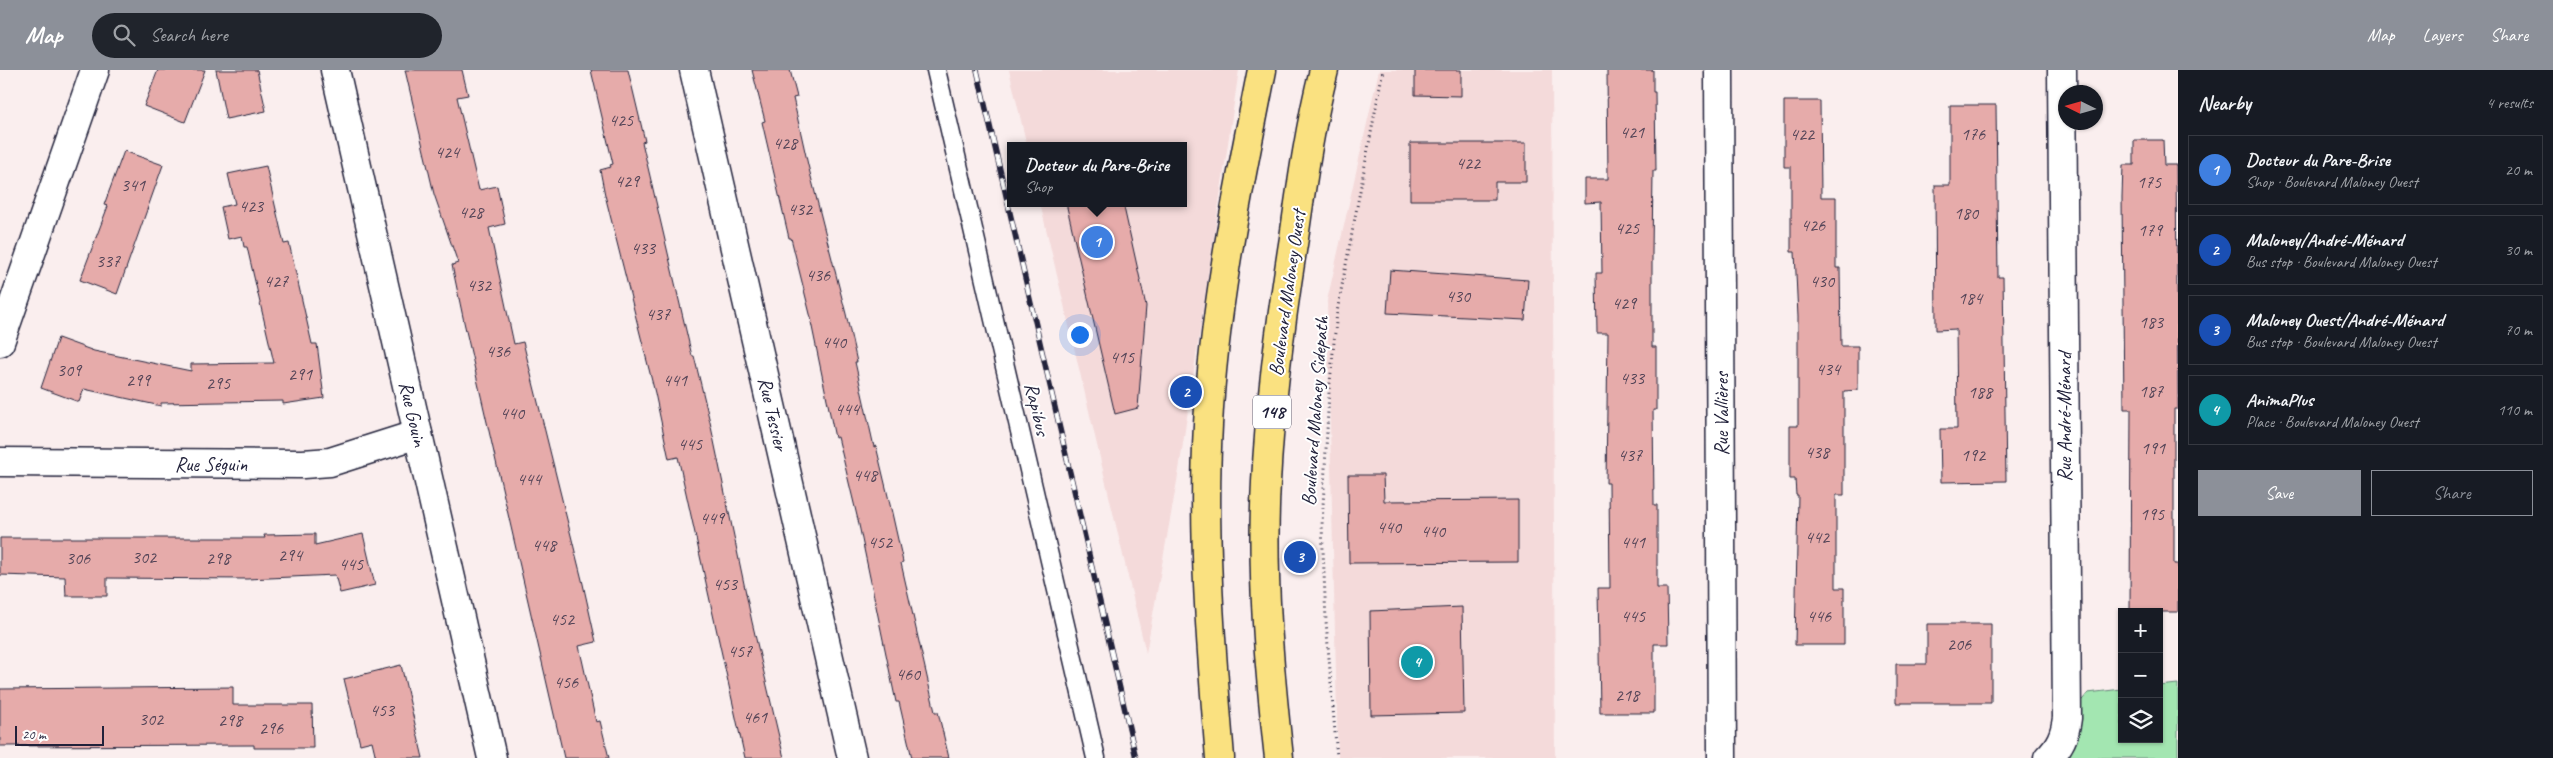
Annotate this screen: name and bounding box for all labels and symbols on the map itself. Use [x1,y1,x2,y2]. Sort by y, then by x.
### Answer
north arrow [2058,85,2103,130]
house number: 425 [609,109,634,131]
house number: 421 [1620,121,1645,143]
house number: 422 [1790,123,1816,145]
house number: 176 [1961,123,1986,145]
house number: 428 [773,132,799,154]
house number: 424 [435,141,461,163]
house number: 422 [1456,152,1482,174]
house number: 429 [615,170,641,192]
house number: 175 [2137,171,2162,193]
house number: 341 [121,174,146,196]
house number: 423 [239,195,265,217]
house number: 432 [788,198,814,220]
house number: 428 [459,201,485,223]
house number: 180 [1954,202,1980,224]
street label: Boulevard Maloney Ouest [1263,205,1311,378]
house number: 426 [1801,214,1826,236]
house number: 425 [1615,217,1640,239]
house number: 179 [2138,219,2164,241]
pin: 1 [1081,223,1113,261]
house number: 433 [631,237,657,259]
house number: 337 [96,250,121,272]
house number: 436 [806,264,831,286]
house number: 427 [264,270,289,292]
house number: 430 [1810,270,1836,292]
house number: 432 [467,274,493,296]
house number: 430 [1446,285,1472,307]
house number: 184 [1958,287,1984,309]
house number: 429 [1612,292,1638,314]
house number: 437 [646,303,671,325]
house number: 183 [2139,311,2165,333]
street label: Boulevard Maloney Sidepath [1296,315,1334,507]
your location [1067,322,1093,348]
house number: 440 [822,331,848,353]
house number: 436 [486,340,511,362]
house number: 415 [1110,346,1135,368]
street label: Rue André-Ménard [2052,349,2077,482]
house number: 434 [1816,358,1842,380]
house number: 309 [57,359,83,381]
house number: 291 [288,363,313,385]
house number: 433 [1620,367,1646,389]
house number: 299 [126,369,152,391]
house number: 441 [663,369,688,391]
street label: Rue Vallières [1709,370,1734,456]
house number: 295 [206,372,231,394]
pin: 2 [1170,373,1202,411]
street label: Rue Tessier [752,375,794,455]
street label: Rue Gouin [393,379,433,450]
street label: Rapibus [1019,380,1056,440]
house number: 187 [2139,380,2164,402]
house number: 188 [1968,381,1994,403]
road number: 148 [1253,396,1291,428]
house number: 444 [835,398,861,420]
house number: 440 [500,402,526,424]
house number: 445 [678,433,703,455]
house number: 191 [2141,437,2166,459]
house number: 438 [1805,441,1831,463]
house number: 437 [1618,444,1643,466]
house number: 192 [1961,444,1987,466]
street label: Rue Séguin [175,452,248,477]
house number: 448 [853,464,879,486]
house number: 444 [517,468,543,490]
house number: 195 [2140,503,2165,525]
house number: 449 [700,507,726,529]
house number: 440 [1377,516,1403,538]
house number: 440 [1421,520,1447,542]
house number: 442 [1805,526,1831,548]
house number: 452 [868,531,894,553]
house number: 441 [1621,531,1646,553]
house number: 448 [532,534,558,556]
pin: 3 [1284,538,1316,576]
house number: 294 [278,544,304,566]
house number: 302 [132,546,158,568]
house number: 306 [66,547,91,569]
house number: 298 [206,547,232,569]
house number: 445 [339,553,364,575]
house number: 453 [713,573,739,595]
house number: 445 [1621,605,1646,627]
house number: 446 [1807,605,1832,627]
house number: 452 [550,608,576,630]
house number: 206 [1947,633,1972,655]
house number: 457 [728,640,753,662]
pin: 4 [1401,643,1433,681]
house number: 460 [896,663,922,685]
house number: 456 [554,671,579,693]
house number: 218 [1615,684,1641,706]
house number: 453 [370,699,396,721]
house number: 461 [743,706,768,728]
house number: 302 [139,708,165,730]
house number: 298 [218,709,244,731]
house number: 296 [259,717,284,739]
scale bar [15,723,104,746]

